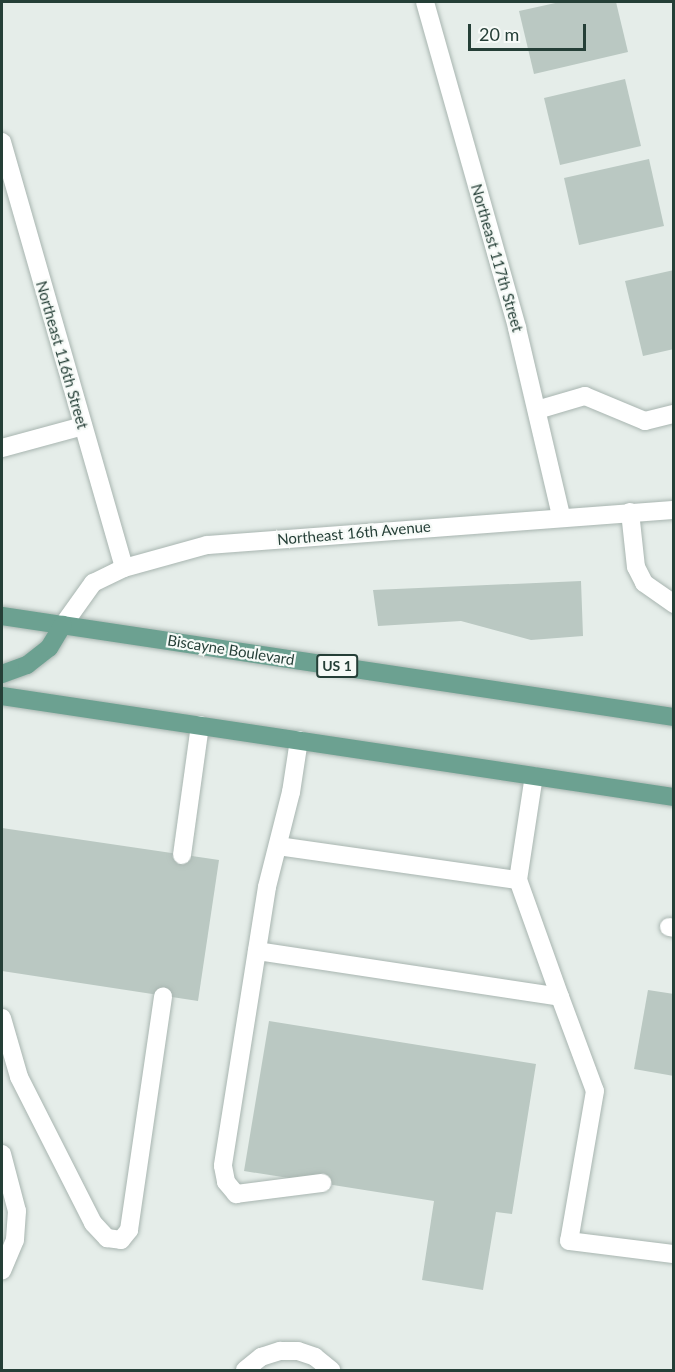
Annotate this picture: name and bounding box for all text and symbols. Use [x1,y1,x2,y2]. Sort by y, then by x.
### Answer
scale bar [471,12,590,50]
text: 20 m [479,23,519,45]
street label: Northeast 117th Street [467,182,527,334]
street label: Northeast 116th Street [32,279,92,431]
street label: Northeast 16th Avenue [276,517,432,549]
street label: Biscayne Boulevard [166,631,296,669]
road number: US 1 [316,655,358,677]

